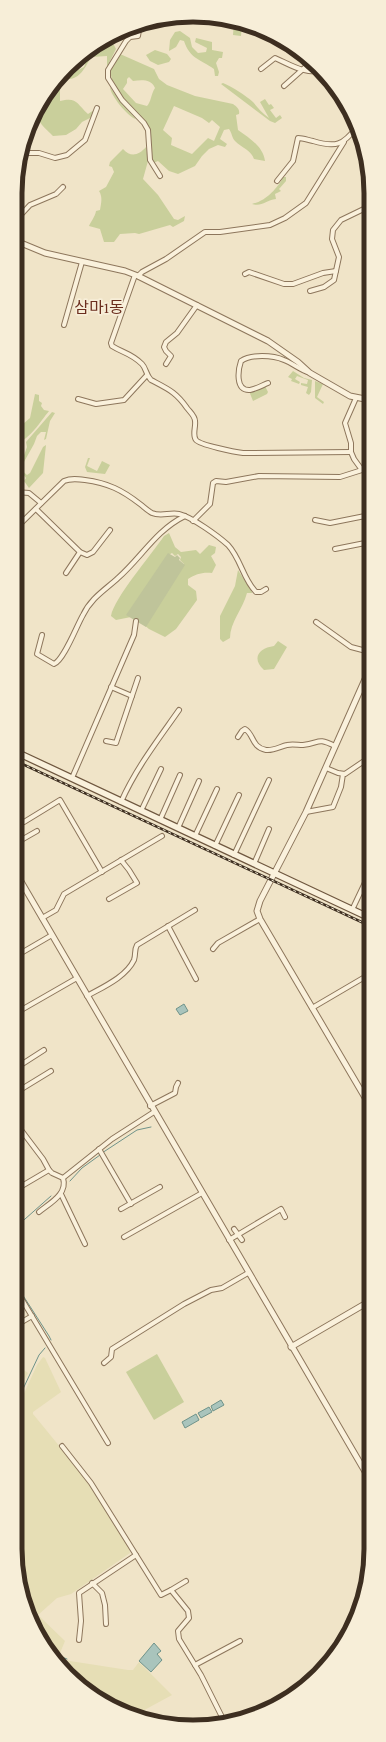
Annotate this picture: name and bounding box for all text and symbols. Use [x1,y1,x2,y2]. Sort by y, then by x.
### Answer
district label: 삼마1동 [74,299,124,316]

